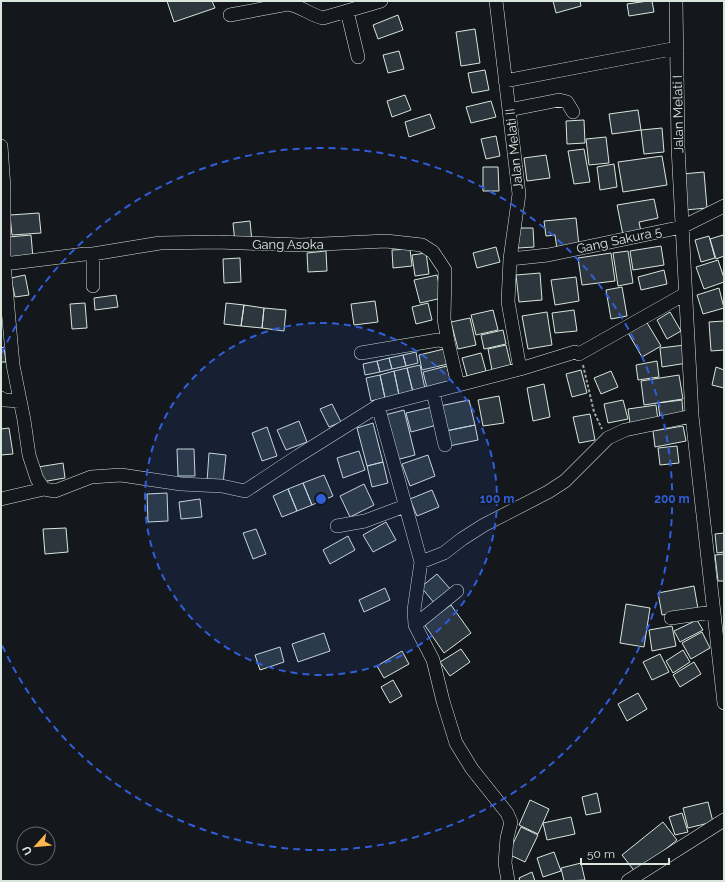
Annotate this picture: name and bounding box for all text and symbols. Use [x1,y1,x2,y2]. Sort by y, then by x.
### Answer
street label: Jalan Melati I [670,75,686,153]
street label: Jalan Melati II [502,108,526,190]
street label: Gang Sakura 5 [575,224,663,256]
street label: Gang Asoka [252,237,324,252]
centre of rings [314,492,328,506]
text: 100 m [480,492,514,506]
text: 200 m [654,492,690,506]
north arrow [16,826,56,866]
scale bar [581,840,669,866]
text: U [20,844,35,857]
text: 50 m [587,847,615,861]

